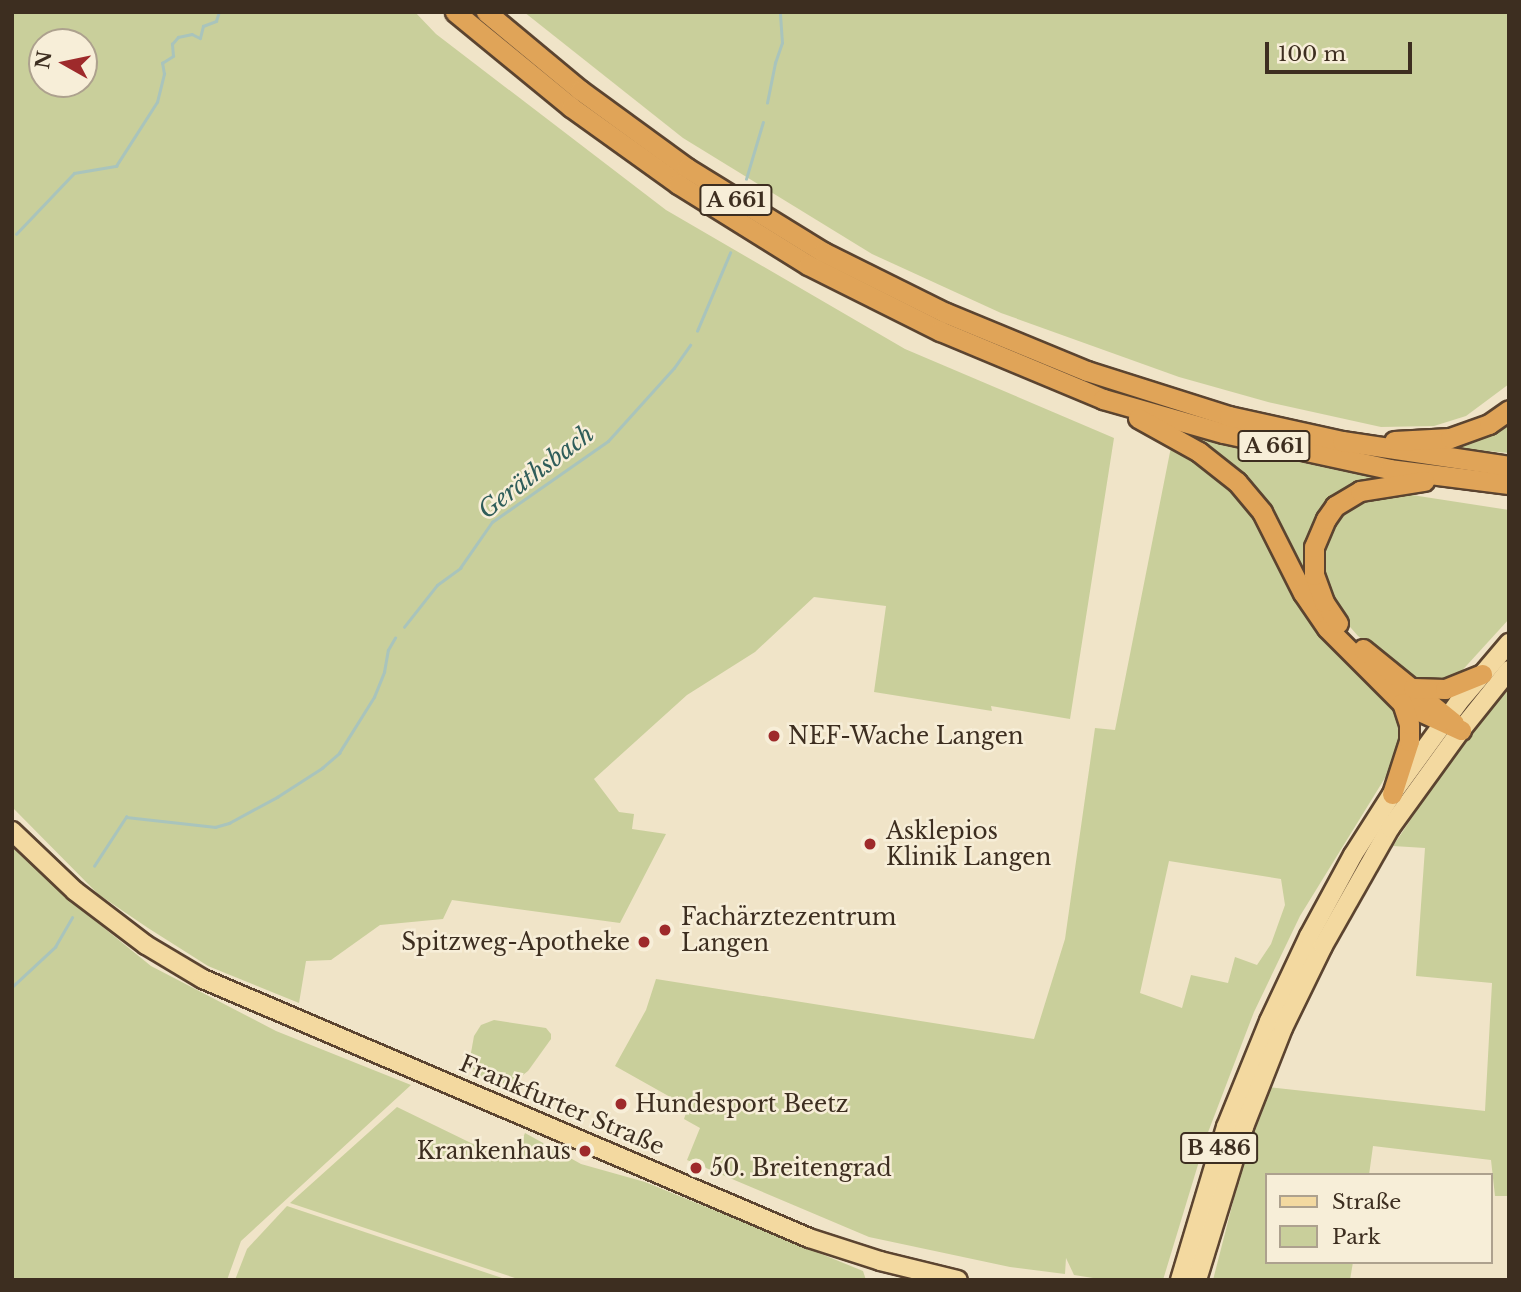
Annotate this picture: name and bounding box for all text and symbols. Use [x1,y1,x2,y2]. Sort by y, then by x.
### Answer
north arrow [28,28,98,98]
scale bar [1269,28,1416,72]
text: 100 m [1278,41,1346,67]
text: N [31,49,56,71]
road number: A 661 [698,182,774,218]
water label: Geräthsbach [473,419,599,525]
road number: A 661 [1236,428,1312,464]
place label: NEF-Wache Langen [788,722,1024,750]
marker: NEF-Wache Langen [766,728,782,744]
place label: Asklepios Klinik Langen [886,817,1052,871]
marker: Asklepios Klinik Langen [860,834,880,854]
place label: Fachärztezentrum Langen [681,903,896,957]
marker: Fachärztezentrum Langen [655,920,675,940]
place label: Spitzweg-Apotheke [401,928,630,956]
marker: Spitzweg-Apotheke [636,934,652,950]
street label: Frankfurter Straße [455,1049,669,1161]
place label: Hundesport Beetz [635,1090,849,1118]
marker: Hundesport Beetz [613,1096,629,1112]
road number: B 486 [1179,1130,1259,1166]
place label: Krankenhaus [417,1137,571,1165]
marker: Krankenhaus [577,1143,593,1159]
place label: 50. Breitengrad [710,1154,892,1182]
marker: 50. Breitengrad [688,1160,704,1176]
legend [1266,1173,1493,1264]
text: Straße [1332,1189,1401,1215]
text: Park [1332,1224,1381,1250]

